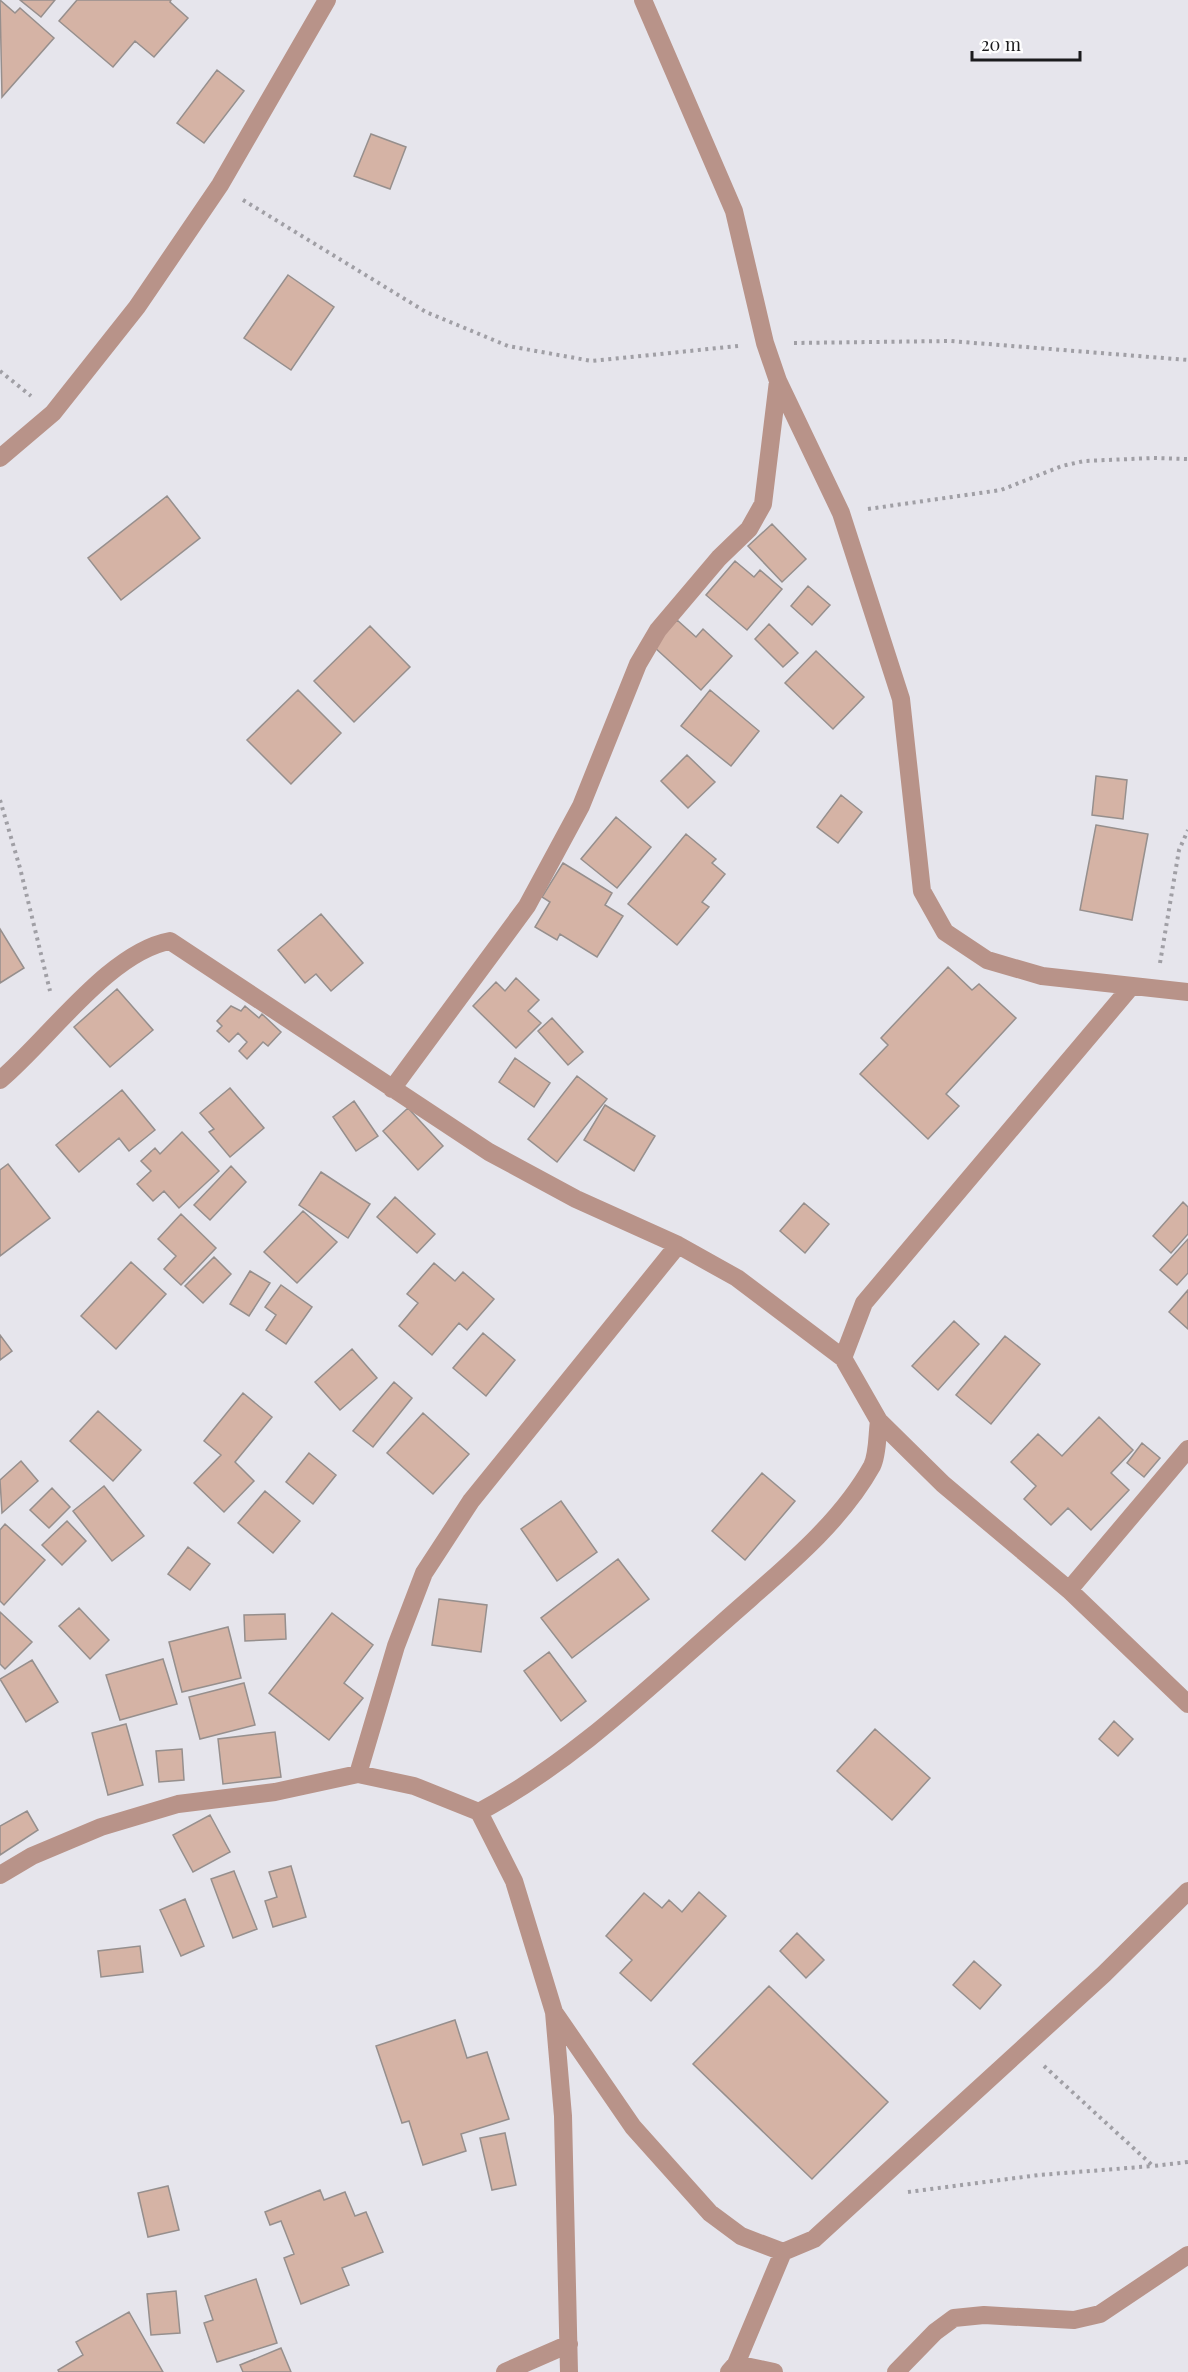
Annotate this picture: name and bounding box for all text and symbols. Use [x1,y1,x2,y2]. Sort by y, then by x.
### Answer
scale bar [972,24,1080,62]
text: 20 m [981,32,1021,56]

